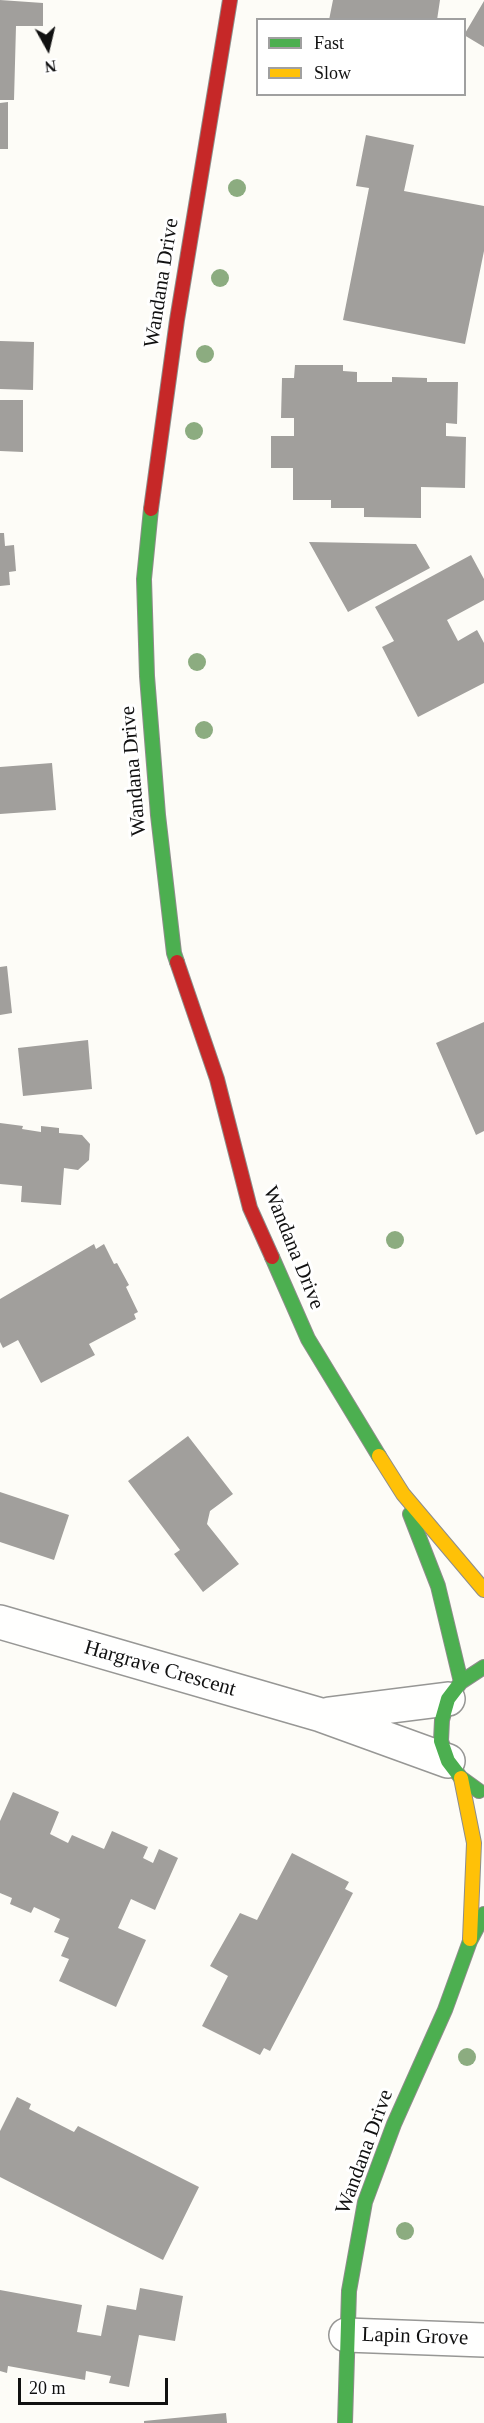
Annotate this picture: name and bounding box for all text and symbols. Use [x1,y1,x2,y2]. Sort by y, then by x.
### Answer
north arrow [18,18,78,78]
legend [256,18,466,96]
text: Fast [314,33,344,53]
text: N [44,57,57,76]
text: Slow [314,63,351,83]
street label: Wandana Drive [139,217,185,349]
street label: Wandana Drive [116,705,152,837]
street label: Wandana Drive [257,1183,329,1313]
street label: Hargrave Crescent [81,1635,239,1703]
street label: Wandana Drive [331,2086,399,2218]
street label: Lapin Grove [361,2323,469,2351]
scale bar [21,2366,171,2404]
text: 20 m [29,2378,66,2398]

